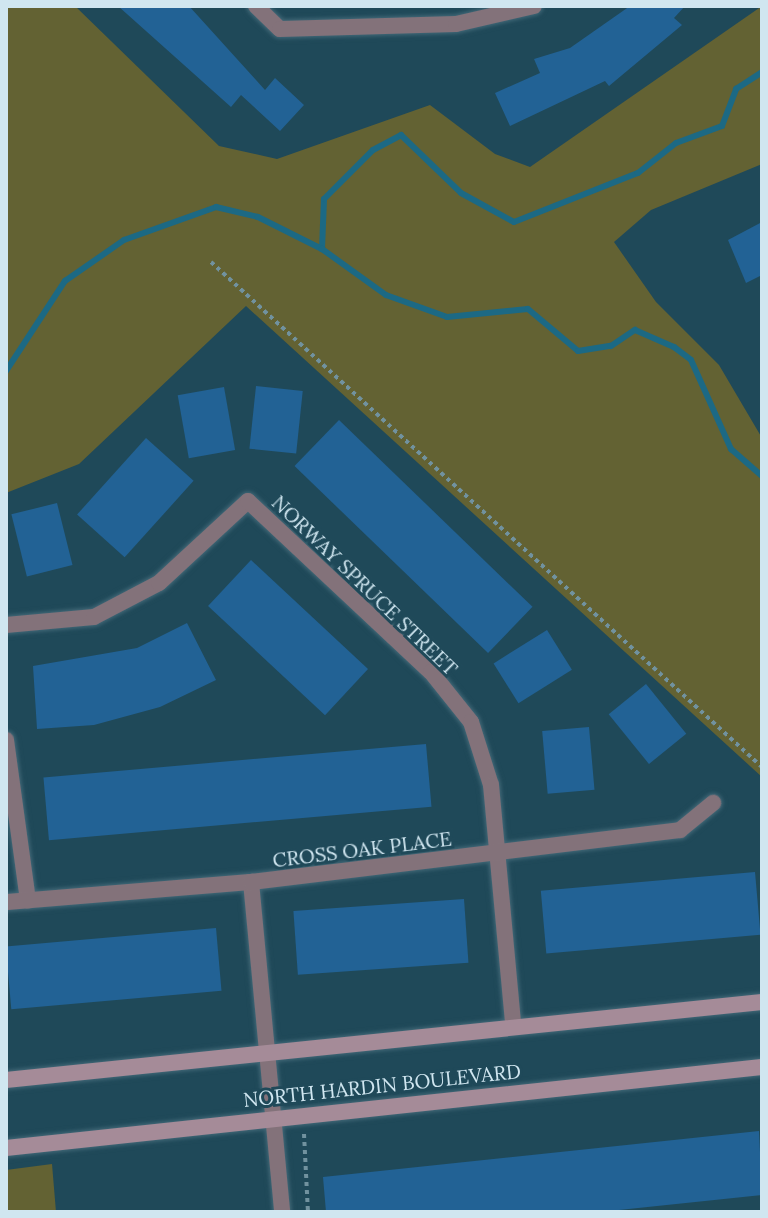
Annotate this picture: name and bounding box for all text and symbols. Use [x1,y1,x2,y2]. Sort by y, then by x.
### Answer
street label: NORWAY SPRUCE STREET [267,490,463,680]
street label: CROSS OAK PLACE [271,826,453,872]
street label: NORTH HARDIN BOULEVARD [242,1058,522,1112]

